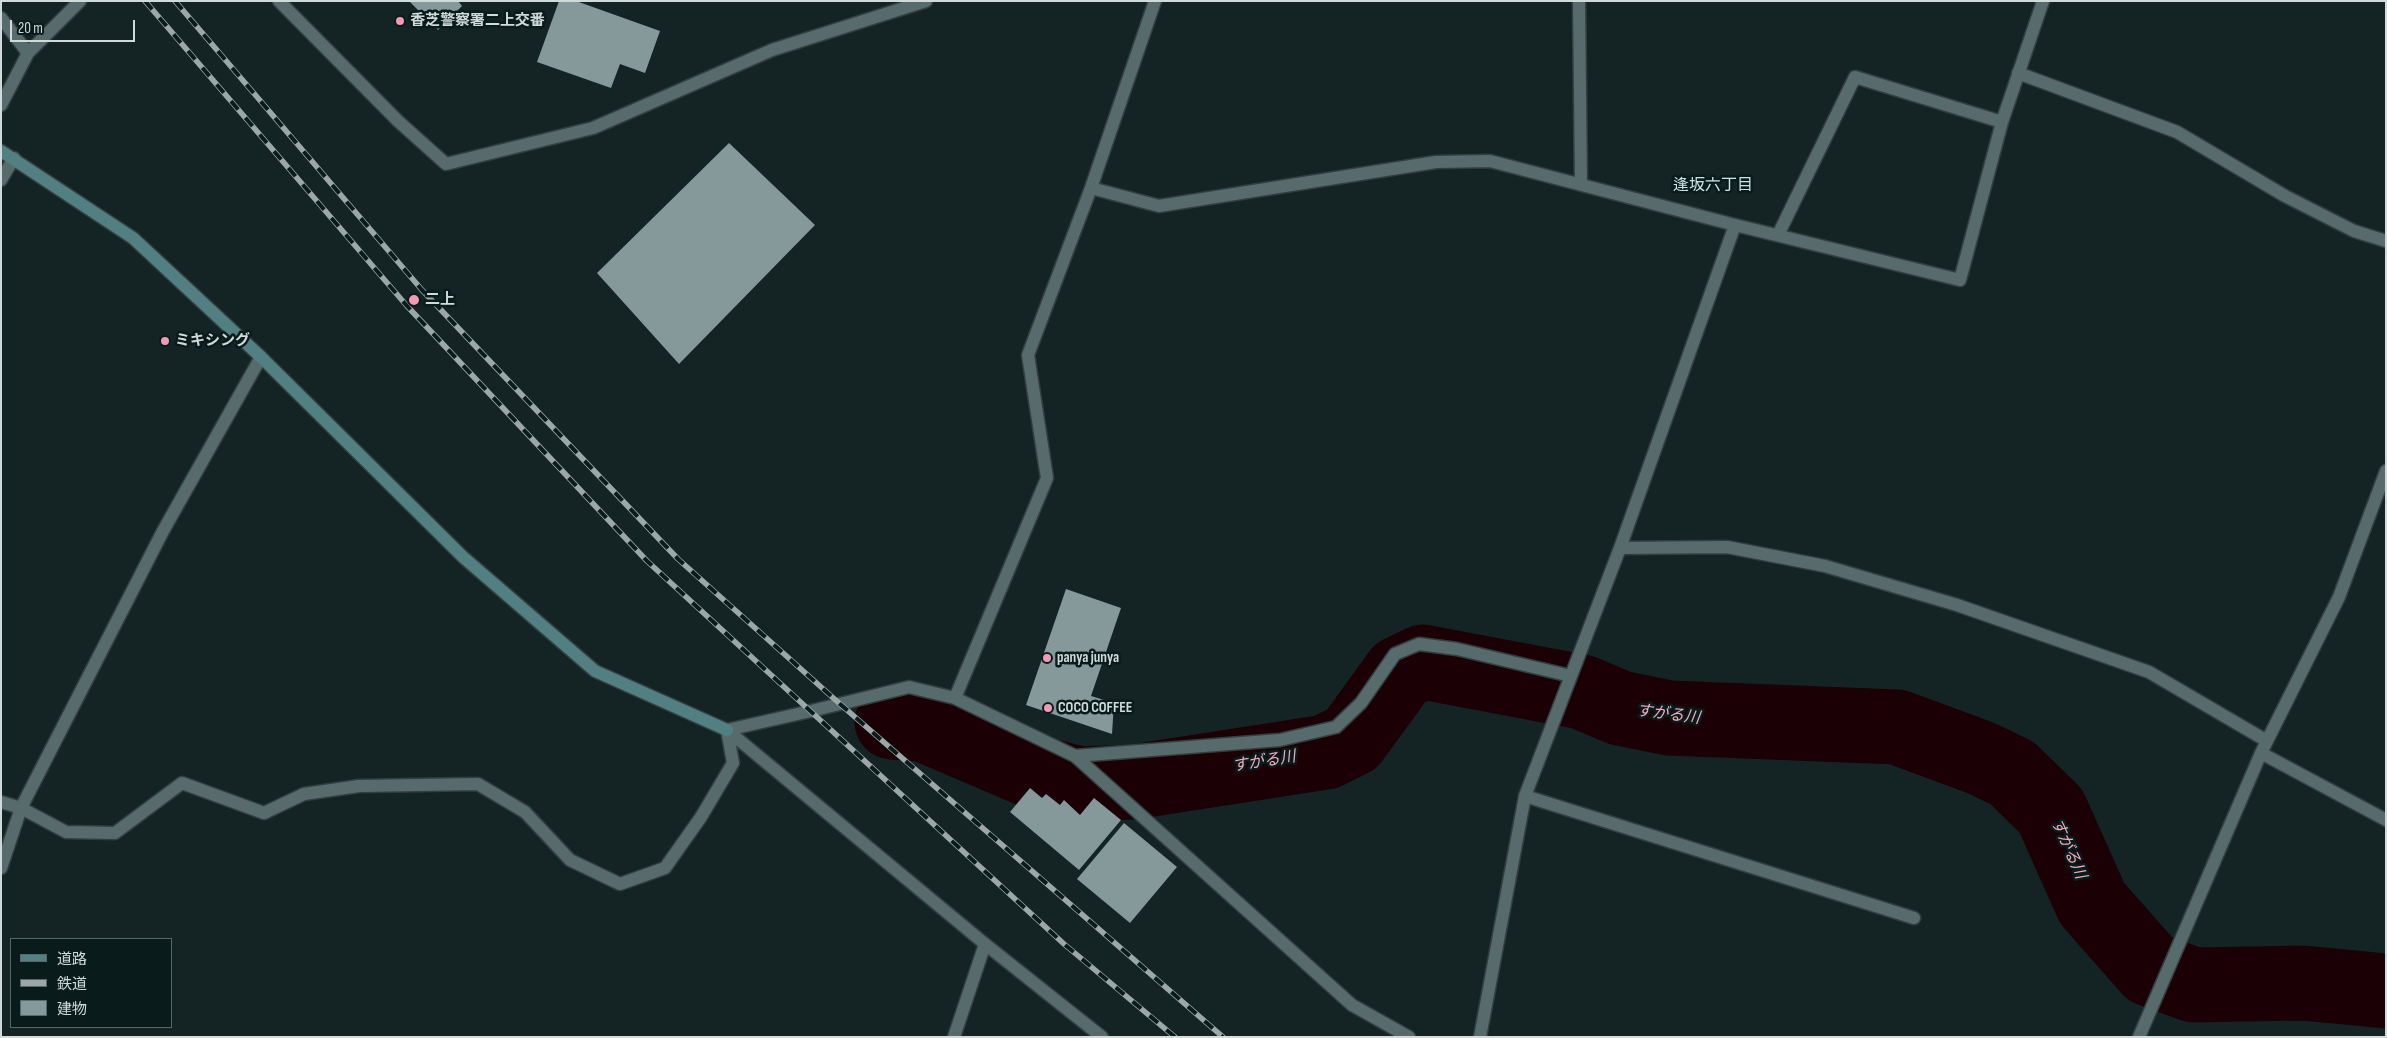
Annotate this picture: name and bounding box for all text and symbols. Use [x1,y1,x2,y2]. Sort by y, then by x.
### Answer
scale bar [12,10,138,42]
place label: 香芝警察署二上交番 [410,12,545,30]
marker: 香芝警察署二上交番 [394,15,406,27]
text: 20 m [18,19,43,38]
district label: 逢坂六丁目 [1673,176,1753,196]
place label: 二上 [425,291,455,309]
marker: 二上 [407,293,421,307]
place label: ミキシング [175,332,250,350]
marker: ミキシング [159,335,171,347]
place label: panya junya [1057,649,1119,667]
marker: panya junya [1041,652,1053,664]
place label: COCO COFFEE [1058,699,1132,717]
marker: COCO COFFEE [1042,702,1054,714]
water label: すがる川 [1635,702,1701,728]
water label: すがる川 [1231,748,1297,776]
water label: すがる川 [2046,816,2090,882]
legend [10,938,172,1028]
text: 道路 [57,950,87,969]
text: 鉄道 [57,975,87,994]
text: 建物 [57,1000,87,1019]

